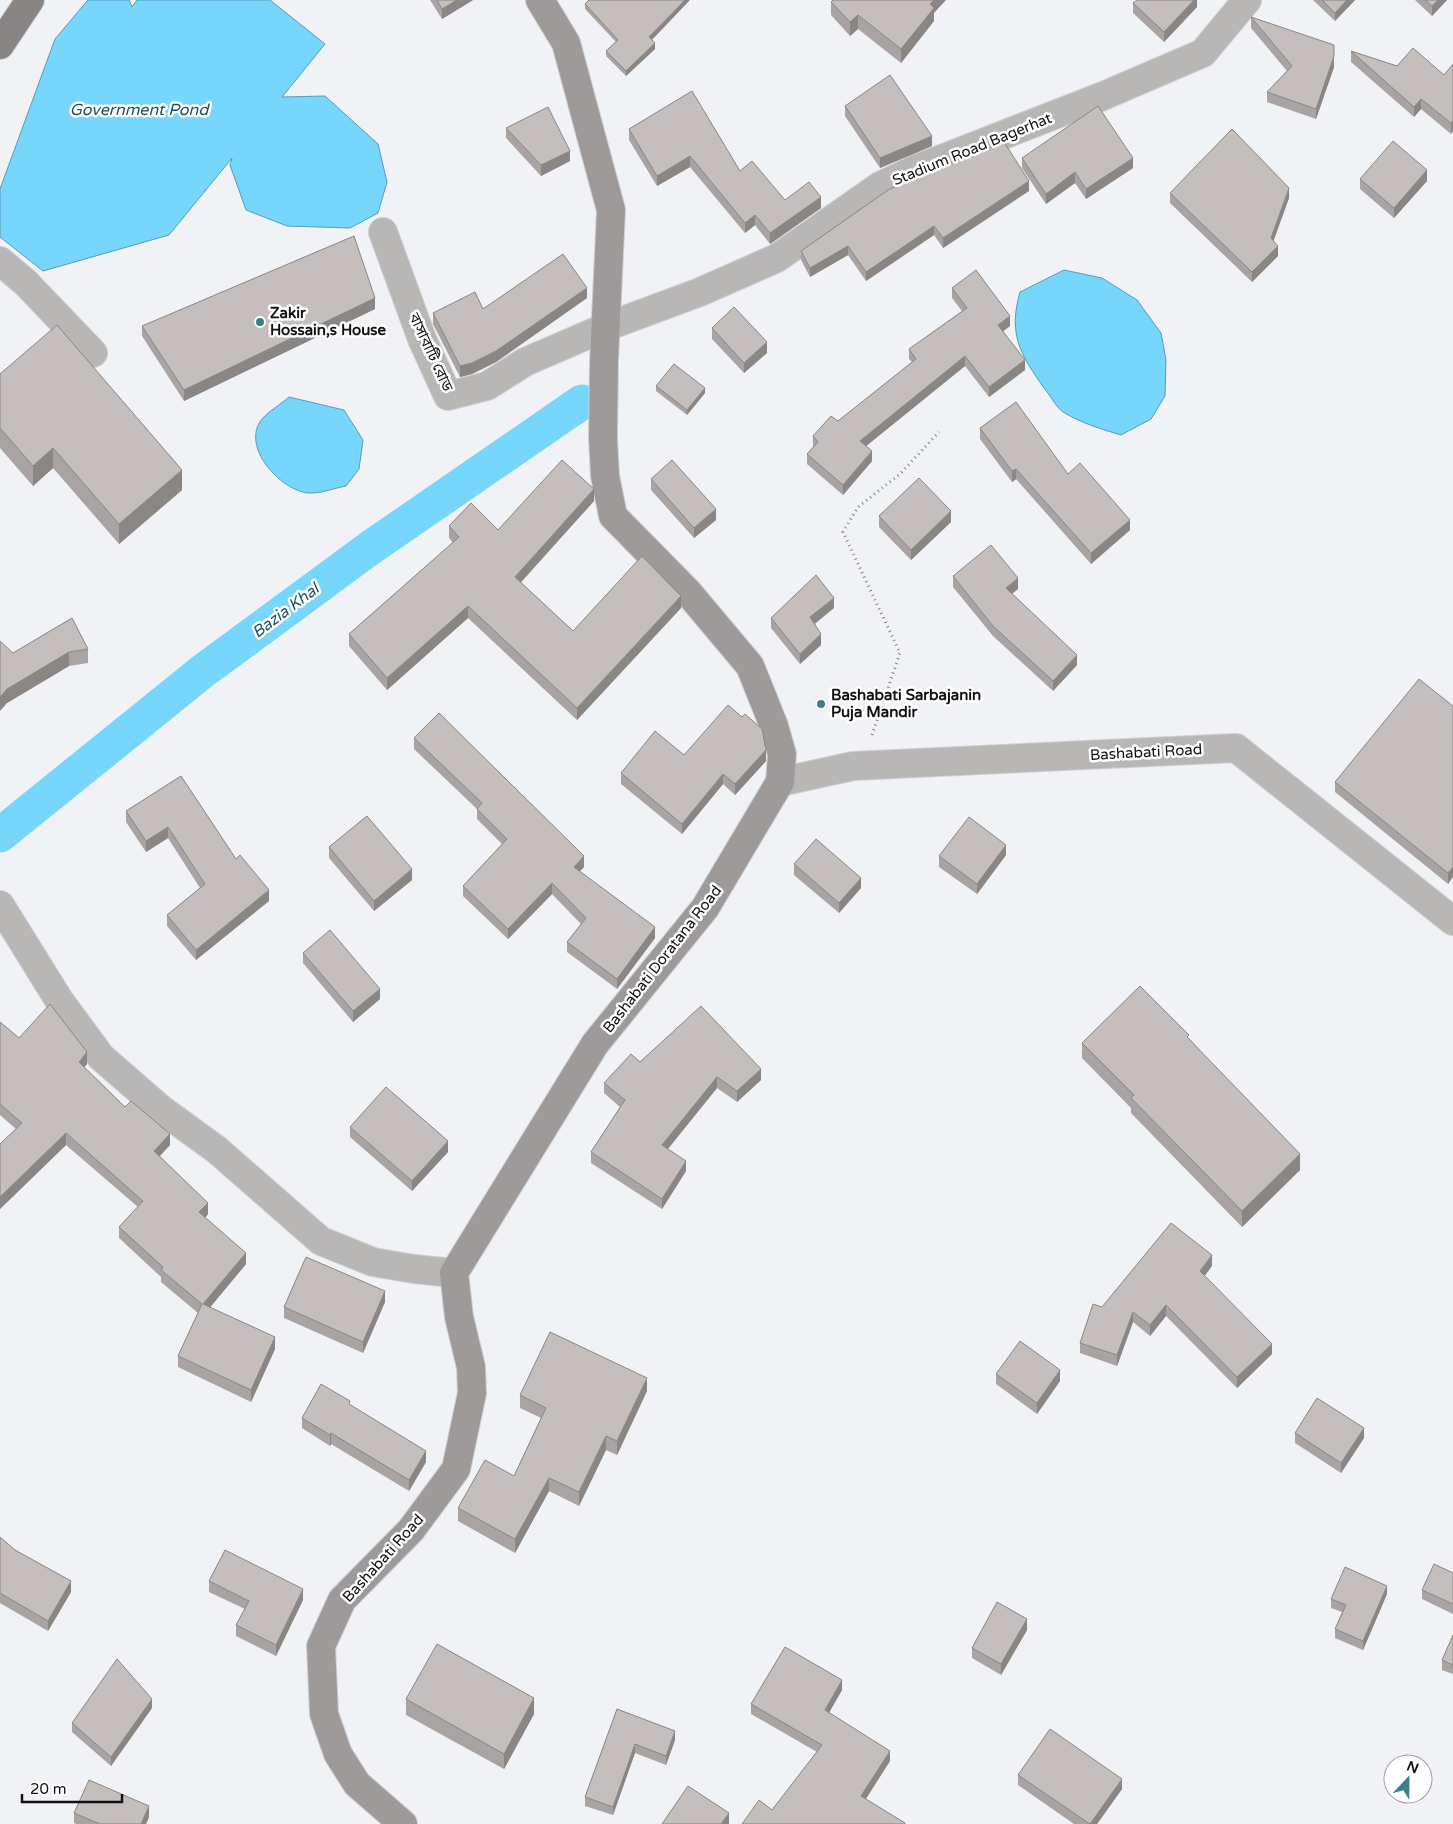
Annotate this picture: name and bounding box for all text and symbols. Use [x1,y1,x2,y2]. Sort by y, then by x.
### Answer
water label: Government Pond [70,100,210,120]
street label: Stadium Road Bagerhat [890,109,1055,189]
place label: Zakir Hossain,s House [270,304,387,339]
street label: বাসাবাটি রোড [405,309,457,394]
marker: Zakir Hossain,s House [254,316,266,328]
water label: Bazia Khal [248,578,325,642]
place label: Bashabati Sarbajanin Puja Mandir [831,686,981,722]
marker: Bashabati Sarbajanin Puja Mandir [815,698,827,710]
street label: Bashabati Road [1089,740,1203,764]
street label: Bashabati Doratana Road [599,882,725,1036]
street label: Bashabati Road [339,1510,427,1606]
north arrow [1383,1754,1433,1804]
text: N [1404,1757,1421,1777]
scale bar [22,1772,122,1804]
text: 20 m [30,1780,67,1798]

